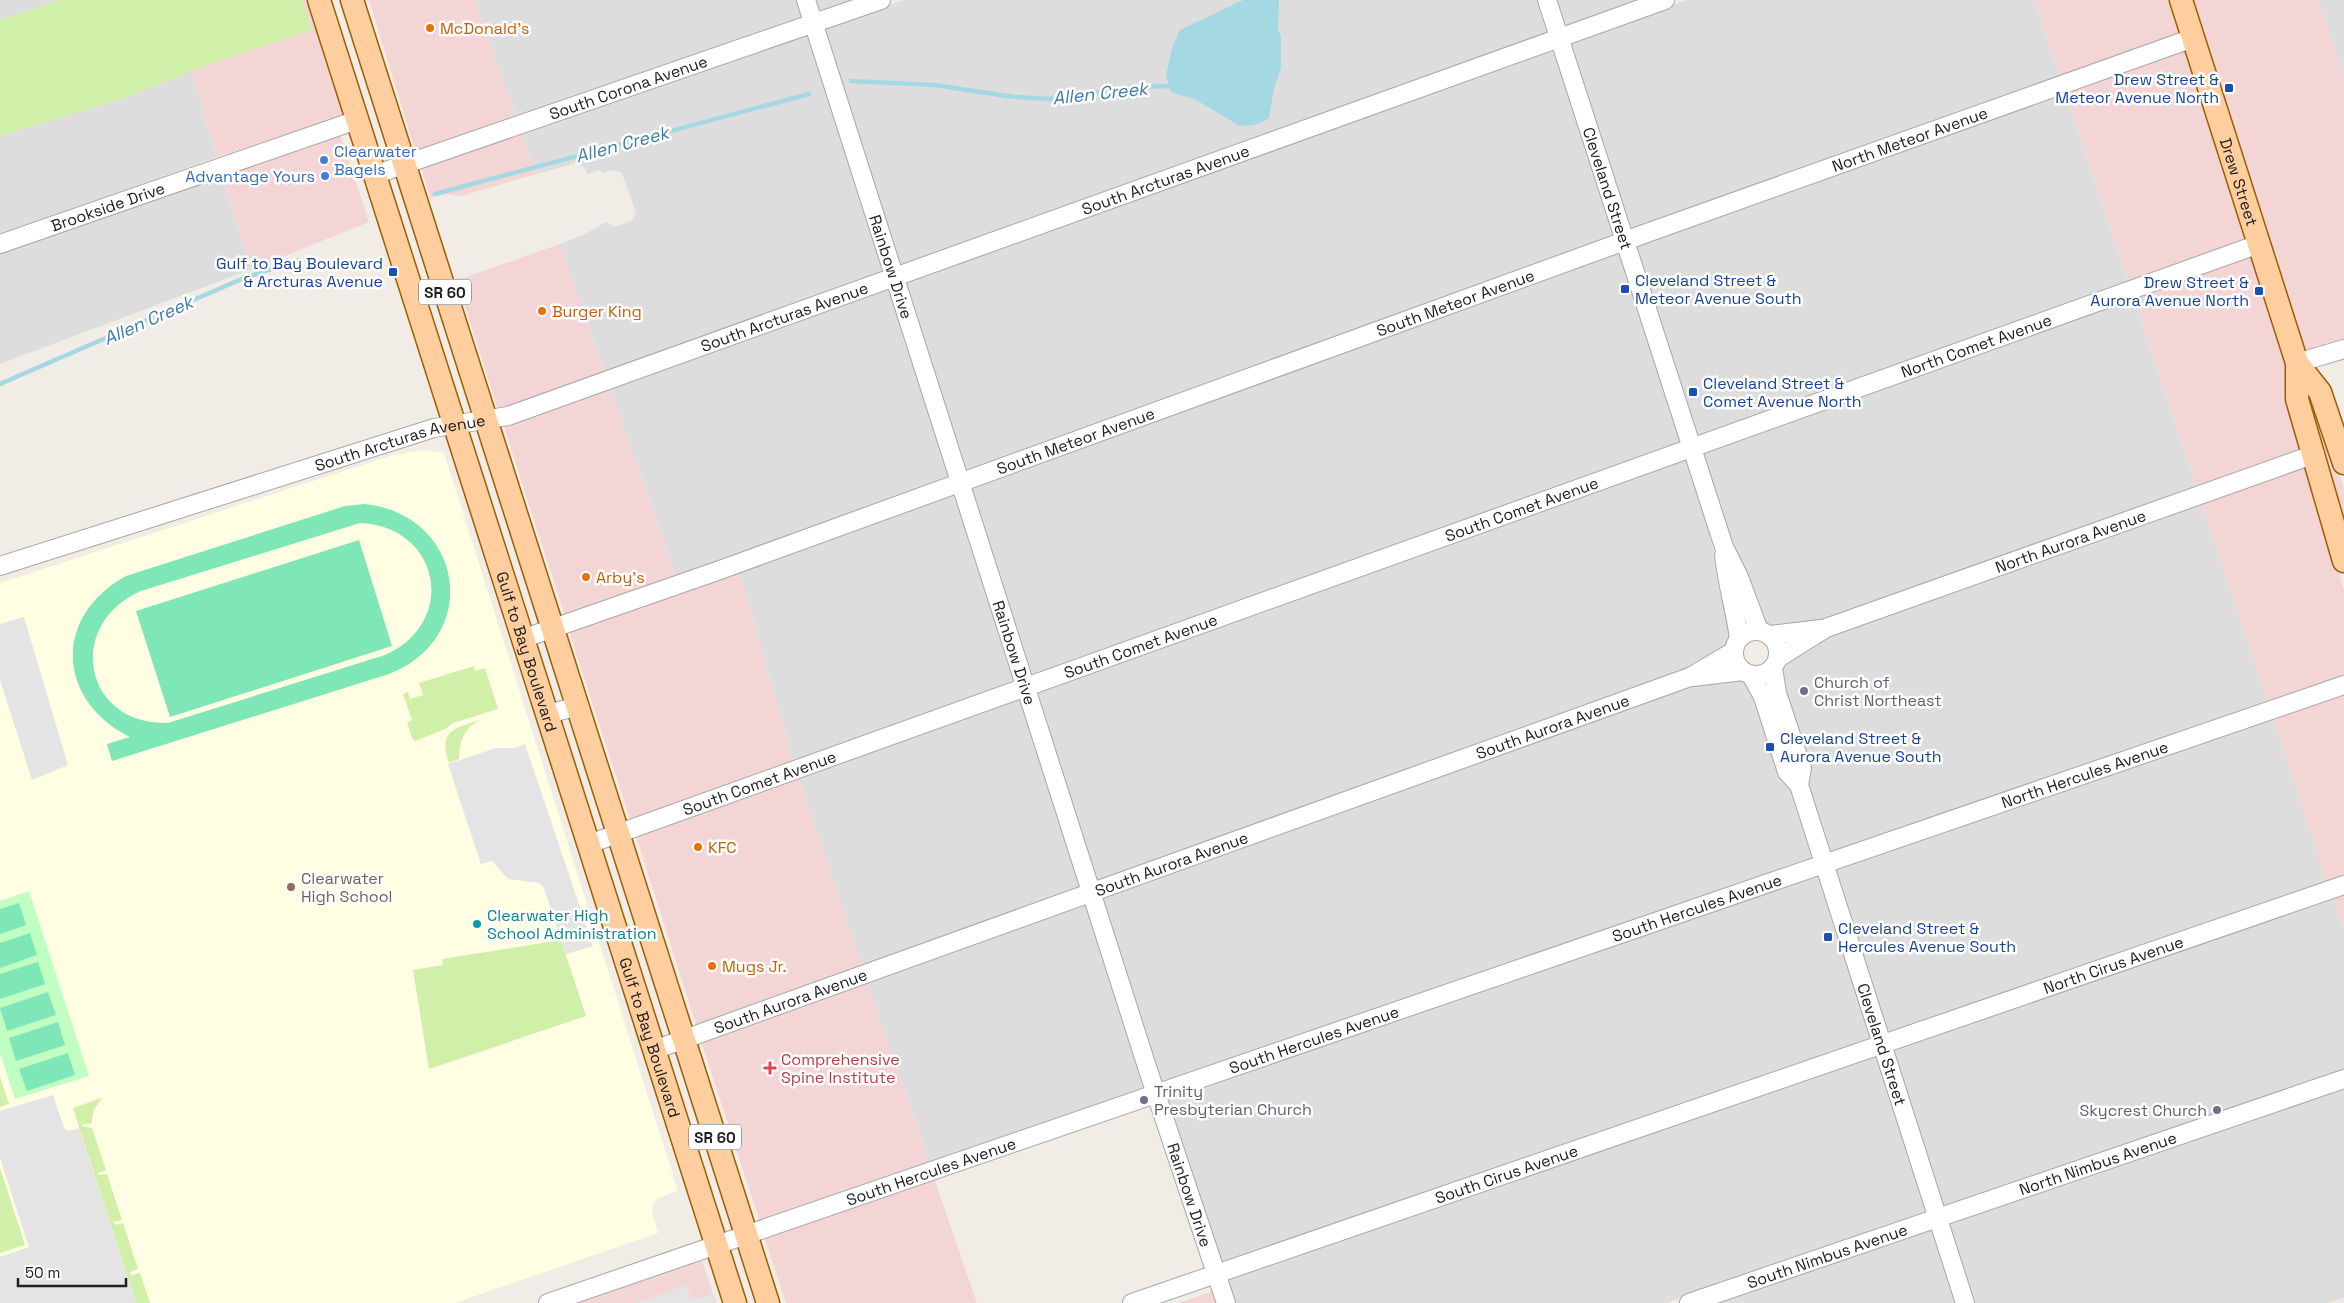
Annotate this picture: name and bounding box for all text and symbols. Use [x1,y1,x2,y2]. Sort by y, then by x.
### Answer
place label: McDonald's [440,18,530,39]
marker: McDonald's [424,22,436,34]
street label: South Corona Avenue [546,50,710,124]
place label: Drew Street & Meteor Avenue North [2055,69,2219,108]
water label: Allen Creek [1051,76,1151,109]
marker: Drew Street & Meteor Avenue North [2223,82,2235,94]
street label: North Meteor Avenue [1829,102,1990,177]
water label: Allen Creek [573,120,673,167]
street label: Cleveland Street [1578,125,1638,252]
street label: Drew Street [2215,135,2263,229]
street label: South Arcturas Avenue [1079,140,1252,219]
place label: Clearwater Bagels [334,141,417,180]
marker: Clearwater Bagels [318,154,330,166]
place label: Advantage Yours [185,166,315,187]
marker: Advantage Yours [319,170,331,182]
street label: Brookside Drive [48,177,167,236]
street label: Rainbow Drive [865,212,918,322]
place label: Gulf to Bay Boulevard & Arcturas Avenue [216,253,383,292]
street label: South Meteor Avenue [1373,264,1537,341]
marker: Gulf to Bay Boulevard & Arcturas Avenue [387,266,399,278]
place label: Cleveland Street & Meteor Avenue South [1635,270,1802,309]
place label: Drew Street & Aurora Avenue North [2090,272,2249,311]
street label: South Arcturas Avenue [698,277,871,356]
road number: SR 60 [419,280,471,304]
marker: Cleveland Street & Meteor Avenue South [1619,283,1631,295]
marker: Drew Street & Aurora Avenue North [2253,285,2265,297]
water label: Allen Creek [100,289,198,350]
place label: Burger King [552,301,642,322]
marker: Burger King [536,305,548,317]
street label: North Comet Avenue [1898,309,2054,382]
place label: Cleveland Street & Comet Avenue North [1703,373,1862,412]
marker: Cleveland Street & Comet Avenue North [1687,386,1699,398]
street label: South Meteor Avenue [994,402,1158,479]
street label: South Arcturas Avenue [312,409,487,476]
street label: South Comet Avenue [1442,472,1601,546]
street label: North Aurora Avenue [1992,505,2149,578]
place label: Arby's [596,567,645,588]
street label: Gulf to Bay Boulevard [492,569,562,734]
marker: Arby's [580,571,592,583]
street label: Rainbow Drive [988,598,1041,707]
street label: South Comet Avenue [1061,609,1220,683]
place label: Church of Christ Northeast [1814,672,1942,711]
marker: Church of Christ Northeast [1798,685,1810,697]
street label: South Aurora Avenue [1473,689,1632,764]
place label: Cleveland Street & Aurora Avenue South [1780,728,1942,767]
street label: North Hercules Avenue [1998,736,2171,813]
marker: Cleveland Street & Aurora Avenue South [1764,741,1776,753]
street label: South Comet Avenue [680,746,839,820]
street label: South Aurora Avenue [1092,826,1251,901]
place label: KFC [708,837,737,858]
marker: KFC [692,841,704,853]
place label: Clearwater High School [301,868,392,907]
street label: South Hercules Avenue [1609,869,1785,947]
marker: Clearwater High School [285,881,297,893]
place label: Clearwater High School Administration [487,905,657,944]
marker: Clearwater High School Administration [471,918,483,930]
place label: Cleveland Street & Hercules Avenue South [1838,918,2016,957]
marker: Cleveland Street & Hercules Avenue South [1822,931,1834,943]
street label: North Cirus Avenue [2040,931,2186,998]
street label: Gulf to Bay Boulevard [615,955,686,1120]
place label: Mugs Jr. [722,956,787,977]
marker: Mugs Jr. [706,960,718,972]
street label: South Aurora Avenue [711,964,870,1038]
street label: Cleveland Street [1853,980,1912,1108]
street label: South Hercules Avenue [1226,1001,1402,1078]
place label: Comprehensive Spine Institute [781,1049,900,1088]
marker: Comprehensive Spine Institute [763,1061,777,1075]
place label: Trinity Presbyterian Church [1154,1081,1312,1120]
marker: Trinity Presbyterian Church [1138,1094,1150,1106]
place label: Skycrest Church [2079,1100,2207,1121]
marker: Skycrest Church [2211,1104,2223,1116]
road number: SR 60 [689,1124,741,1150]
street label: North Nimbus Avenue [2016,1127,2179,1200]
street label: South Hercules Avenue [843,1132,1019,1210]
street label: Rainbow Drive [1163,1140,1217,1250]
street label: South Cirus Avenue [1432,1140,1581,1208]
street label: South Nimbus Avenue [1744,1219,1910,1293]
scale bar [18,1256,125,1288]
text: 50 m [25,1263,60,1282]

